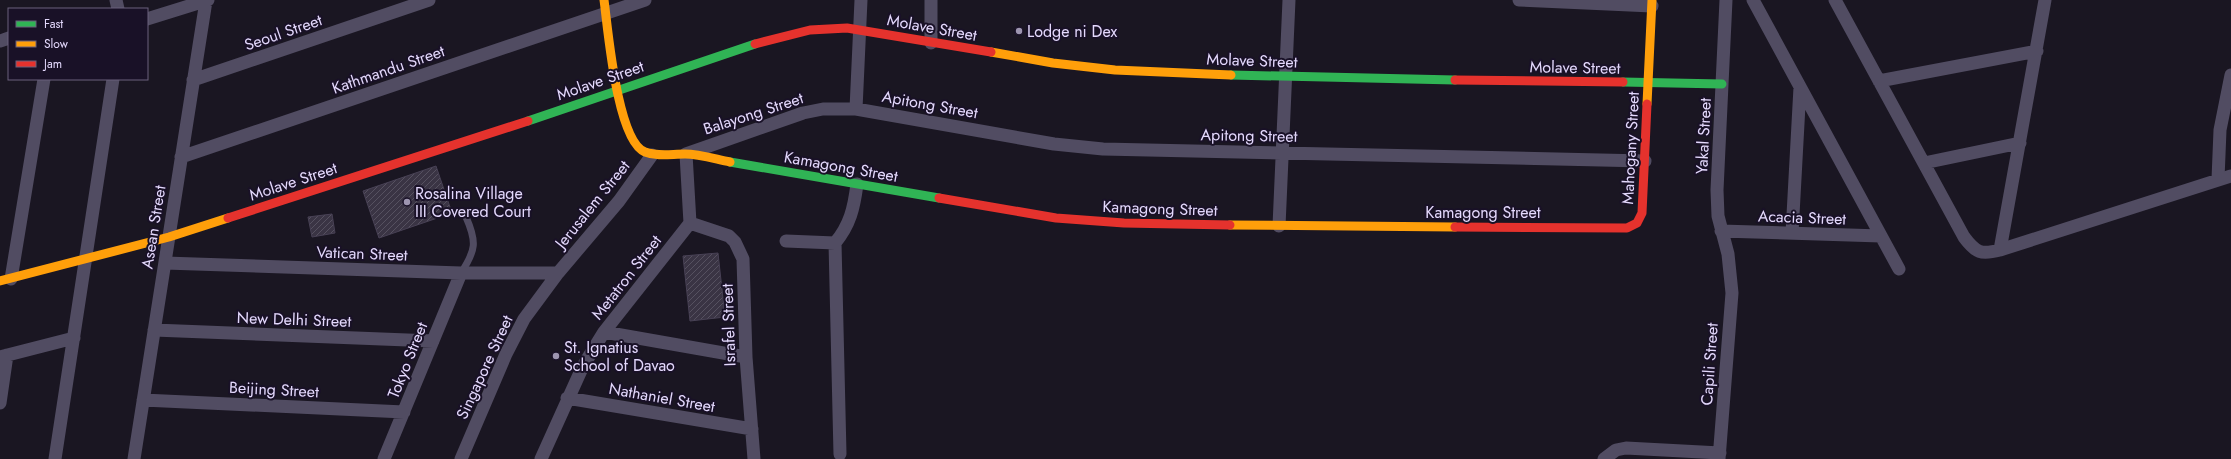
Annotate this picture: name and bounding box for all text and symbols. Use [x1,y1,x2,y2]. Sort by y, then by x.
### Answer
legend [8,8,148,80]
street label: Seoul Street [241,8,325,57]
street label: Molave Street [885,8,979,47]
text: Fast [44,15,63,33]
place label: Lodge ni Dex [1027,20,1117,43]
marker: Lodge ni Dex [1014,26,1024,36]
text: Slow [44,35,69,53]
street label: Kathmandu Street [329,39,448,100]
street label: Molave Street [1206,47,1298,74]
text: Jam [42,55,62,73]
street label: Molave Street [553,55,647,106]
street label: Molave Street [1529,55,1621,80]
street label: Apitong Street [880,85,980,124]
street label: Balayong Street [700,86,806,140]
street label: Mahogany Street [1616,91,1645,205]
street label: Yakal Street [1690,97,1717,175]
street label: Apitong Street [1200,123,1298,148]
street label: Kamagong Street [782,145,900,188]
street label: Jerusalem Street [548,155,635,255]
street label: Molave Street [246,156,340,206]
place label: Rosalina Village III Covered Court [415,182,531,223]
street label: Asean Street [136,183,171,271]
street label: Kamagong Street [1102,195,1218,222]
marker: Rosalina Village III Covered Court [402,197,412,207]
street label: Kamagong Street [1425,201,1541,224]
street label: Acacia Street [1757,204,1847,231]
street label: Metatron Street [586,230,667,325]
street label: Vatican Street [316,240,408,267]
street label: Israfel Street [716,283,741,367]
street label: New Delhi Street [236,306,352,333]
street label: Singapore Street [450,311,519,423]
street label: Tokyo Street [382,318,433,402]
street label: Capili Street [1695,322,1724,406]
place label: St. Ignatius School of Davao [564,336,675,377]
marker: St. Ignatius School of Davao [551,351,561,361]
street label: Beijing Street [228,376,320,403]
street label: Nathaniel Street [607,377,717,418]

